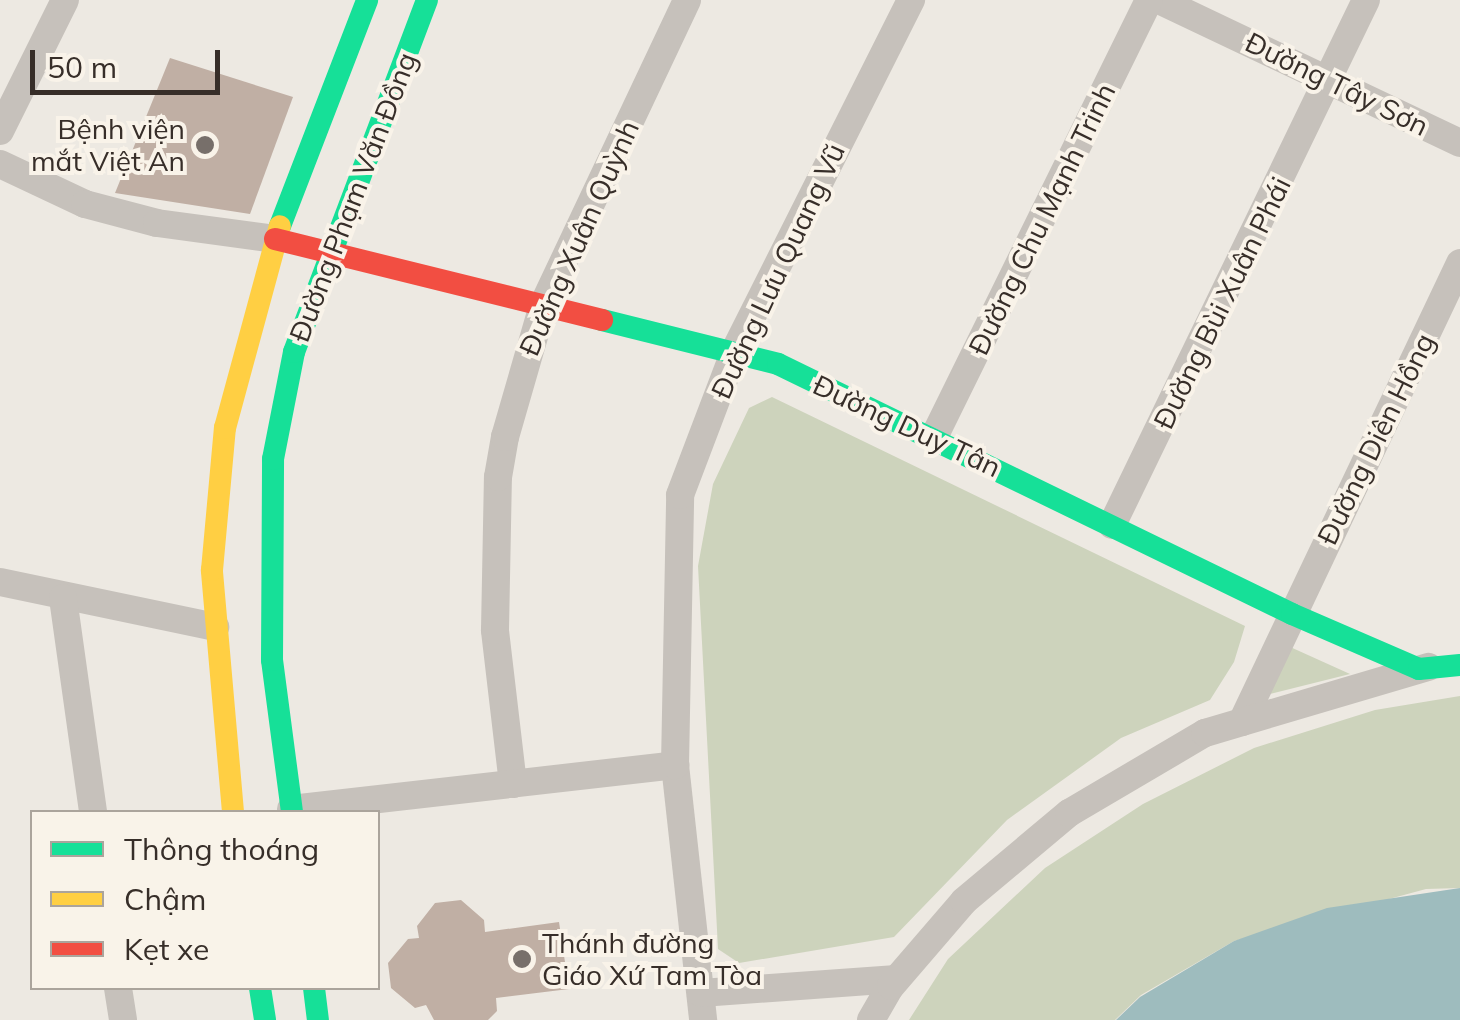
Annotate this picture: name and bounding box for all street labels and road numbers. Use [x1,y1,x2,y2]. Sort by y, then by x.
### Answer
street label: Đường Tây Sơn [1240,25,1434,143]
street label: Đường Phạm Văn Đồng [282,48,424,346]
street label: Đường Chu Mạnh Trinh [962,78,1122,360]
street label: Đường Xuân Quỳnh [512,115,646,361]
street label: Đường Lưu Quang Vũ [704,138,852,404]
street label: Đường Bùi Xuân Phái [1146,172,1298,434]
street label: Đường Diên Hồng [1310,328,1442,550]
street label: Đường Duy Tân [808,368,1006,484]

